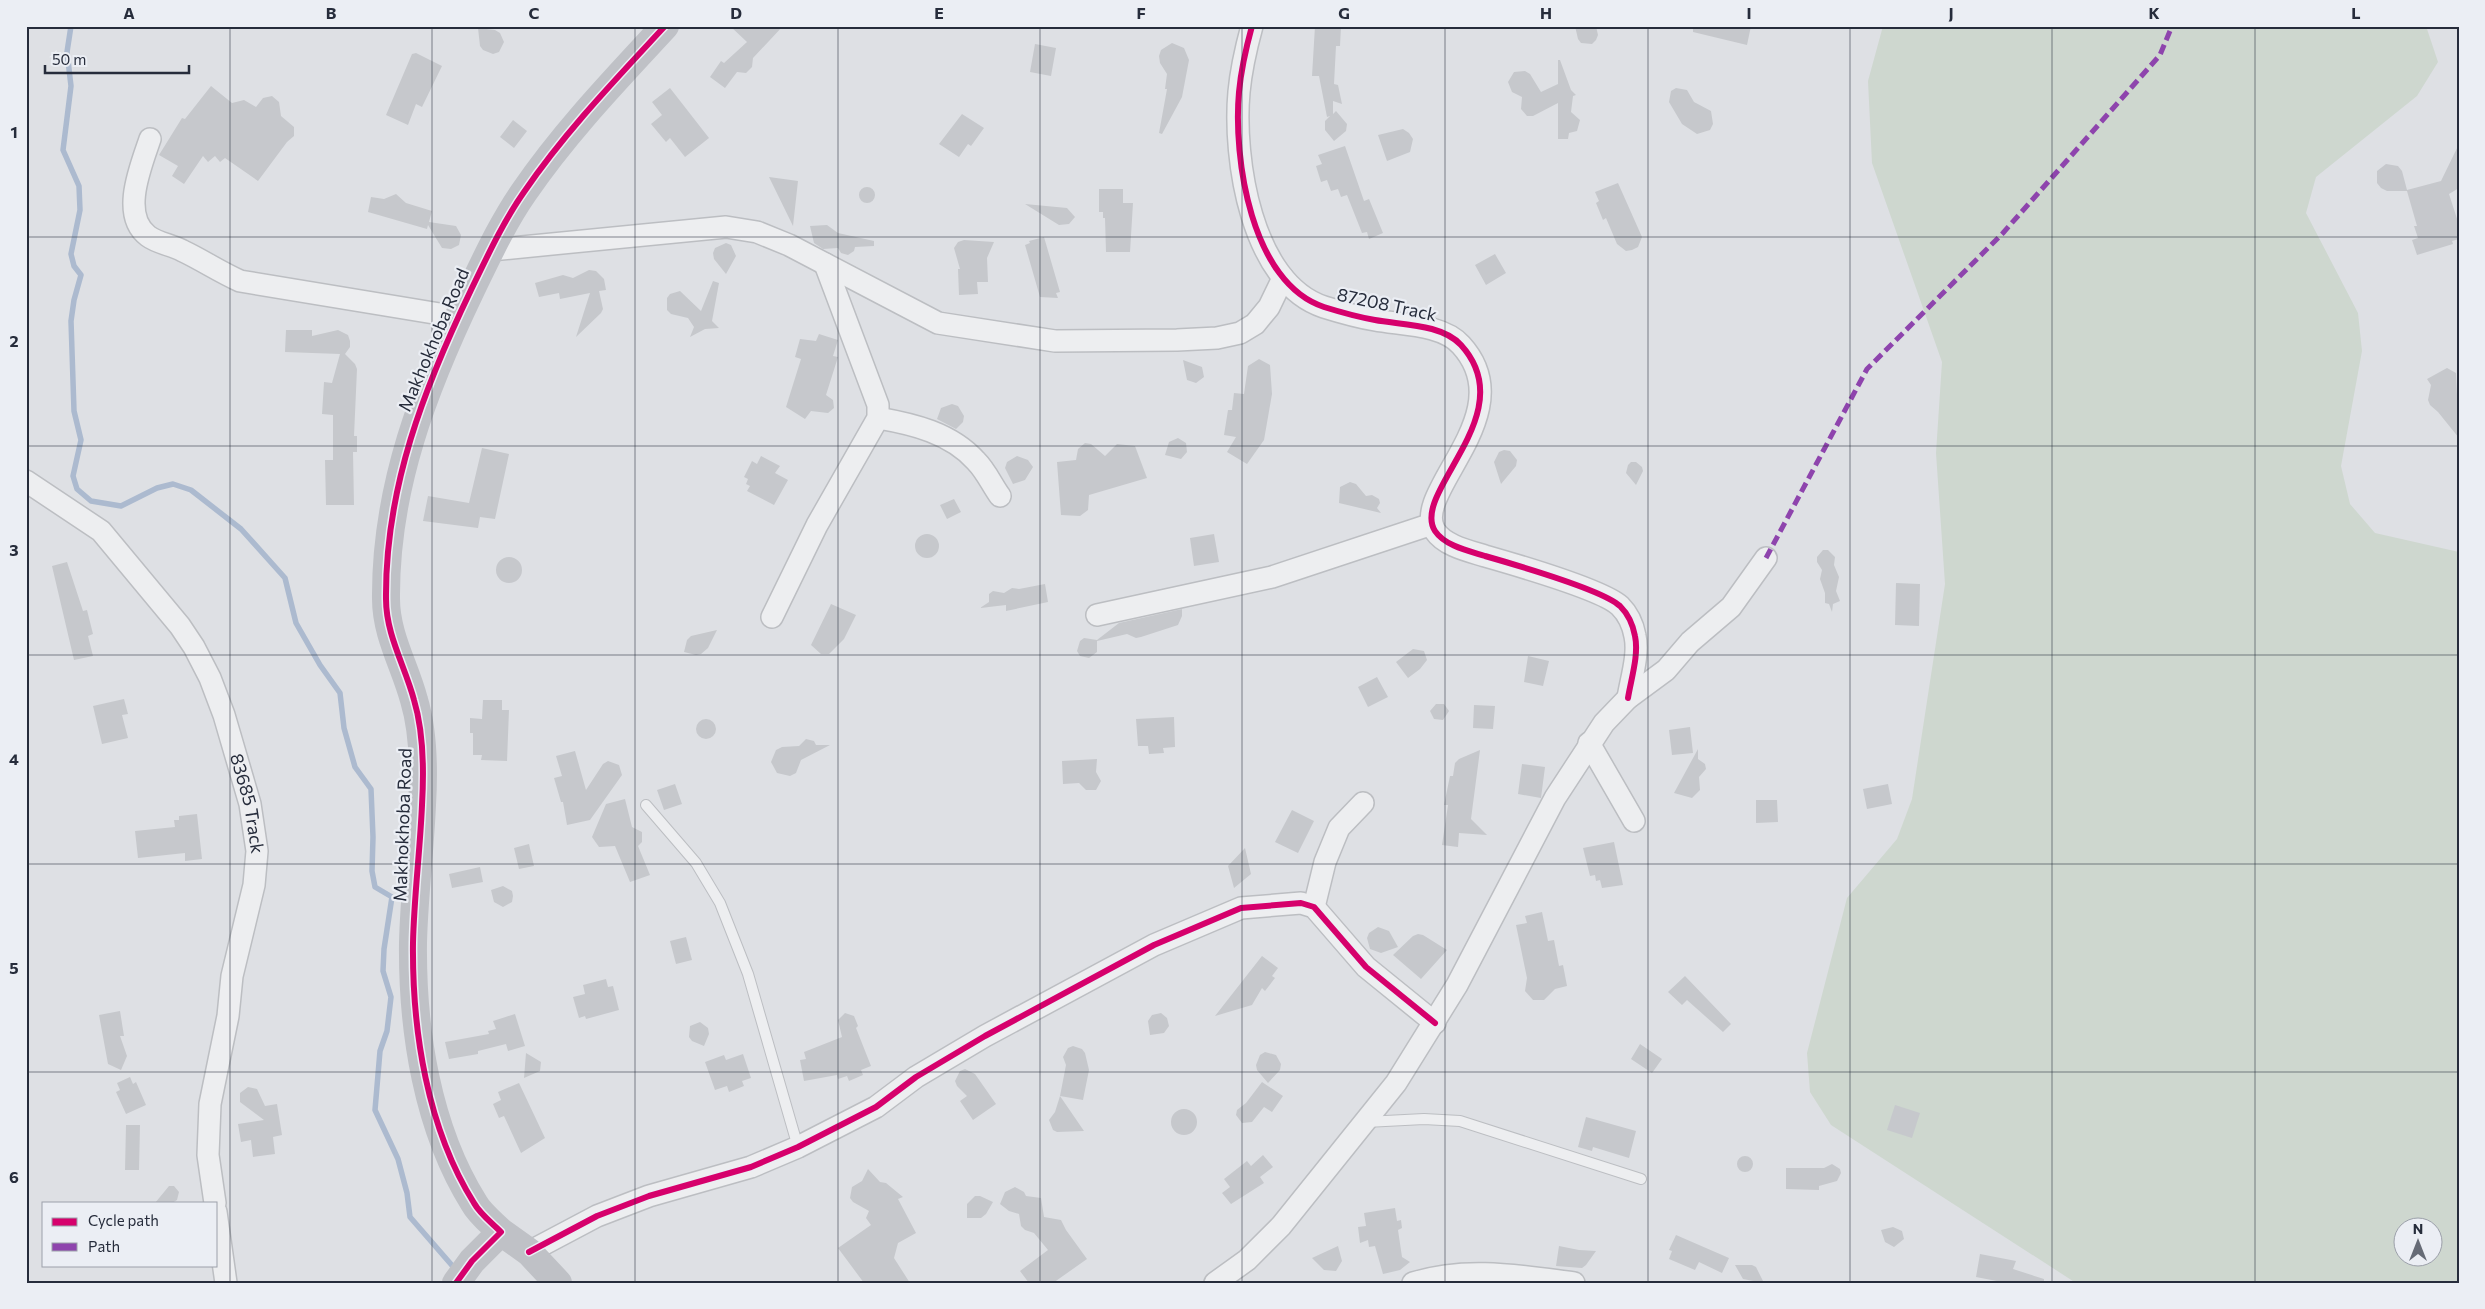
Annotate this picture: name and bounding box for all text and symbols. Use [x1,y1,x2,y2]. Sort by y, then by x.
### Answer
text: A [123,3,135,22]
text: B [326,3,337,22]
text: C [529,3,540,22]
text: D [730,3,742,22]
text: E [934,3,944,22]
text: F [1136,3,1146,22]
text: G [1338,3,1350,22]
text: H [1540,3,1552,22]
text: I [1746,3,1752,22]
text: J [1948,3,1954,22]
text: K [2148,3,2160,22]
text: L [2351,3,2361,22]
scale bar [45,42,189,74]
text: 50 m [52,50,86,68]
text: 1 [10,122,18,141]
street label: Makhokhoba Road [393,265,473,415]
street label: 87208 Track [1335,283,1439,325]
text: 2 [9,331,19,350]
text: 3 [9,540,19,559]
street label: Makhokhoba Road [388,748,416,902]
text: 4 [9,749,19,768]
street label: 83685 Track [226,751,269,855]
text: 5 [9,958,19,977]
text: 6 [9,1167,19,1186]
legend [42,1202,218,1266]
text: Cycle path [88,1211,159,1229]
north arrow [2392,1216,2442,1266]
text: N [2413,1220,2423,1237]
text: Path [88,1237,120,1255]

